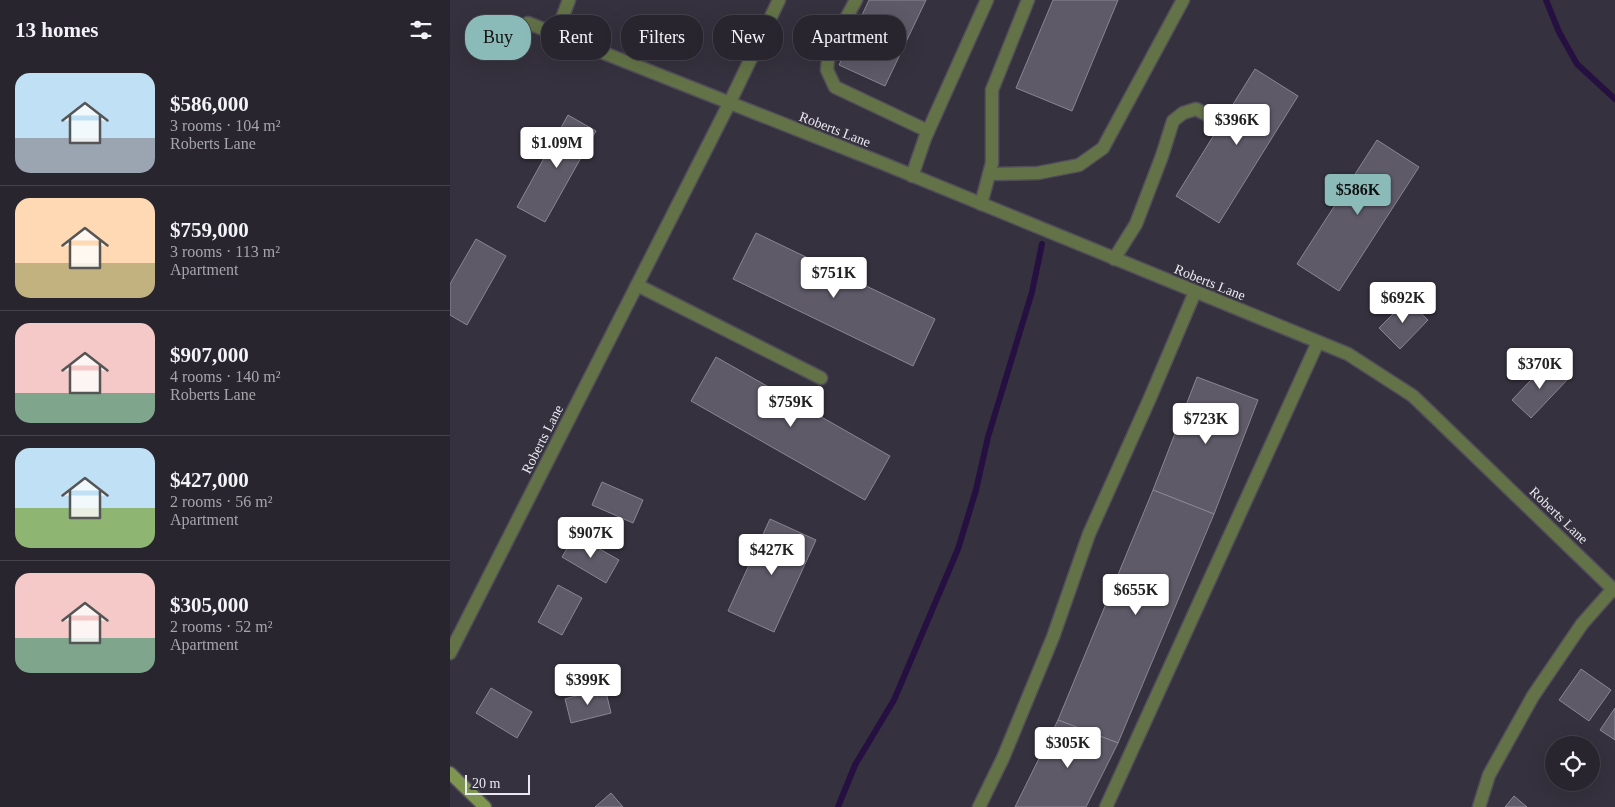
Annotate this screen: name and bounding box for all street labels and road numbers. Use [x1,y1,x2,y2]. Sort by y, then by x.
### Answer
street label: Roberts Lane [797,109,873,150]
street label: Roberts Lane [1172,261,1247,303]
street label: Roberts Lane [519,402,566,476]
street label: Roberts Lane [1526,484,1591,547]

